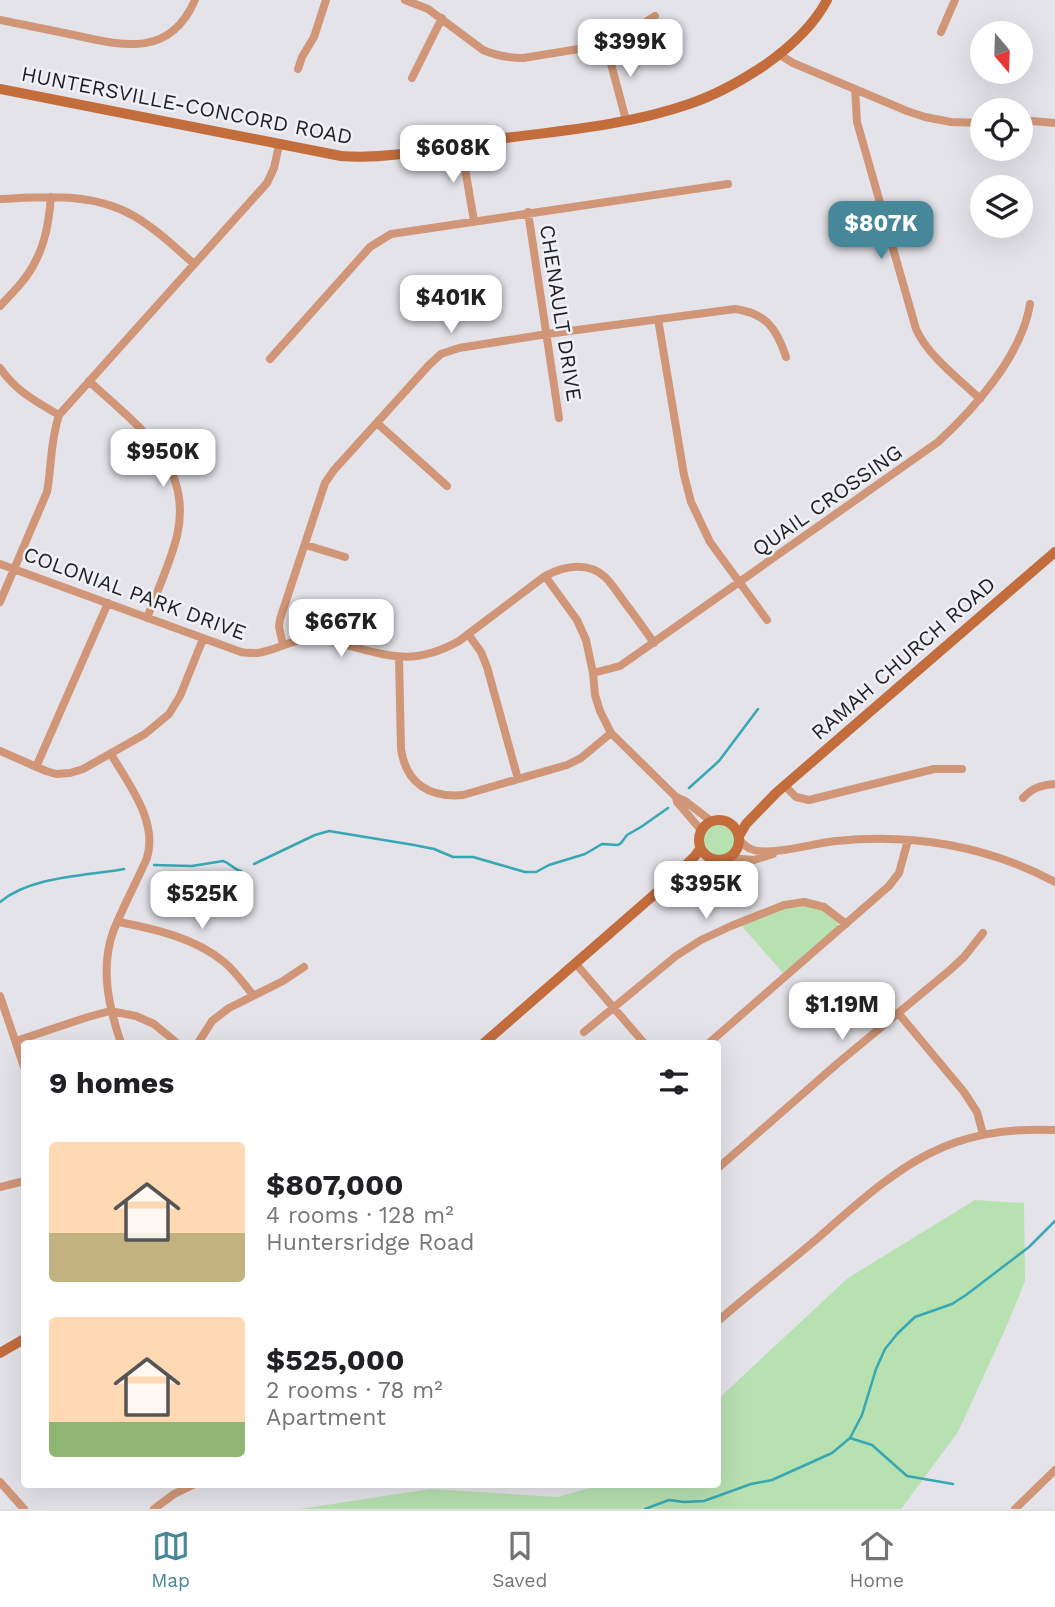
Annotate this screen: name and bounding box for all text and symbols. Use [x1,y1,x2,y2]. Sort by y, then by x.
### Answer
pin: $399K [581,20,679,79]
north arrow [970,21,1032,84]
map controls [970,21,1033,238]
text: $399K [594,28,666,55]
street label: HUNTERSVILLE-CONCORD ROAD [19,61,355,149]
button: locate [970,98,1033,161]
pin: $608K [404,125,502,185]
text: $608K [416,134,490,161]
button: layers [970,175,1033,238]
pin: $807K [832,202,930,261]
text: $807K [844,210,918,237]
street label: CHENAULT DRIVE [535,223,587,403]
pin: $401K [402,276,500,335]
text: $401K [416,284,486,311]
pin: $950K [114,430,212,489]
text: $950K [127,438,199,465]
street label: QUAIL CROSSING [747,439,907,561]
street label: COLONIAL PARK DRIVE [20,541,250,645]
street label: RAMAH CHURCH ROAD [806,571,1000,745]
pin: $667K [292,600,390,659]
text: $667K [305,608,377,635]
pin: $395K [657,862,755,921]
text: $395K [670,870,742,897]
pin: $525K [153,872,251,931]
text: $525K [166,880,238,907]
pin: $1.19M [785,982,899,1042]
text: $1.19M [805,991,879,1018]
icon: filters [655,1063,693,1101]
text: 9 homes [49,1065,174,1100]
text: $807,000 [266,1167,404,1202]
icon: home [105,1170,189,1254]
text: 4 rooms · 128 m² [266,1202,454,1229]
text: Huntersridge Road [266,1229,474,1256]
text: $525,000 [266,1342,404,1377]
icon: home [105,1345,189,1429]
text: 2 rooms · 78 m² [266,1377,443,1404]
text: Apartment [266,1404,386,1431]
tab: Map [151,1527,190,1592]
tab: Saved [492,1527,547,1592]
tab: Home [850,1527,904,1592]

